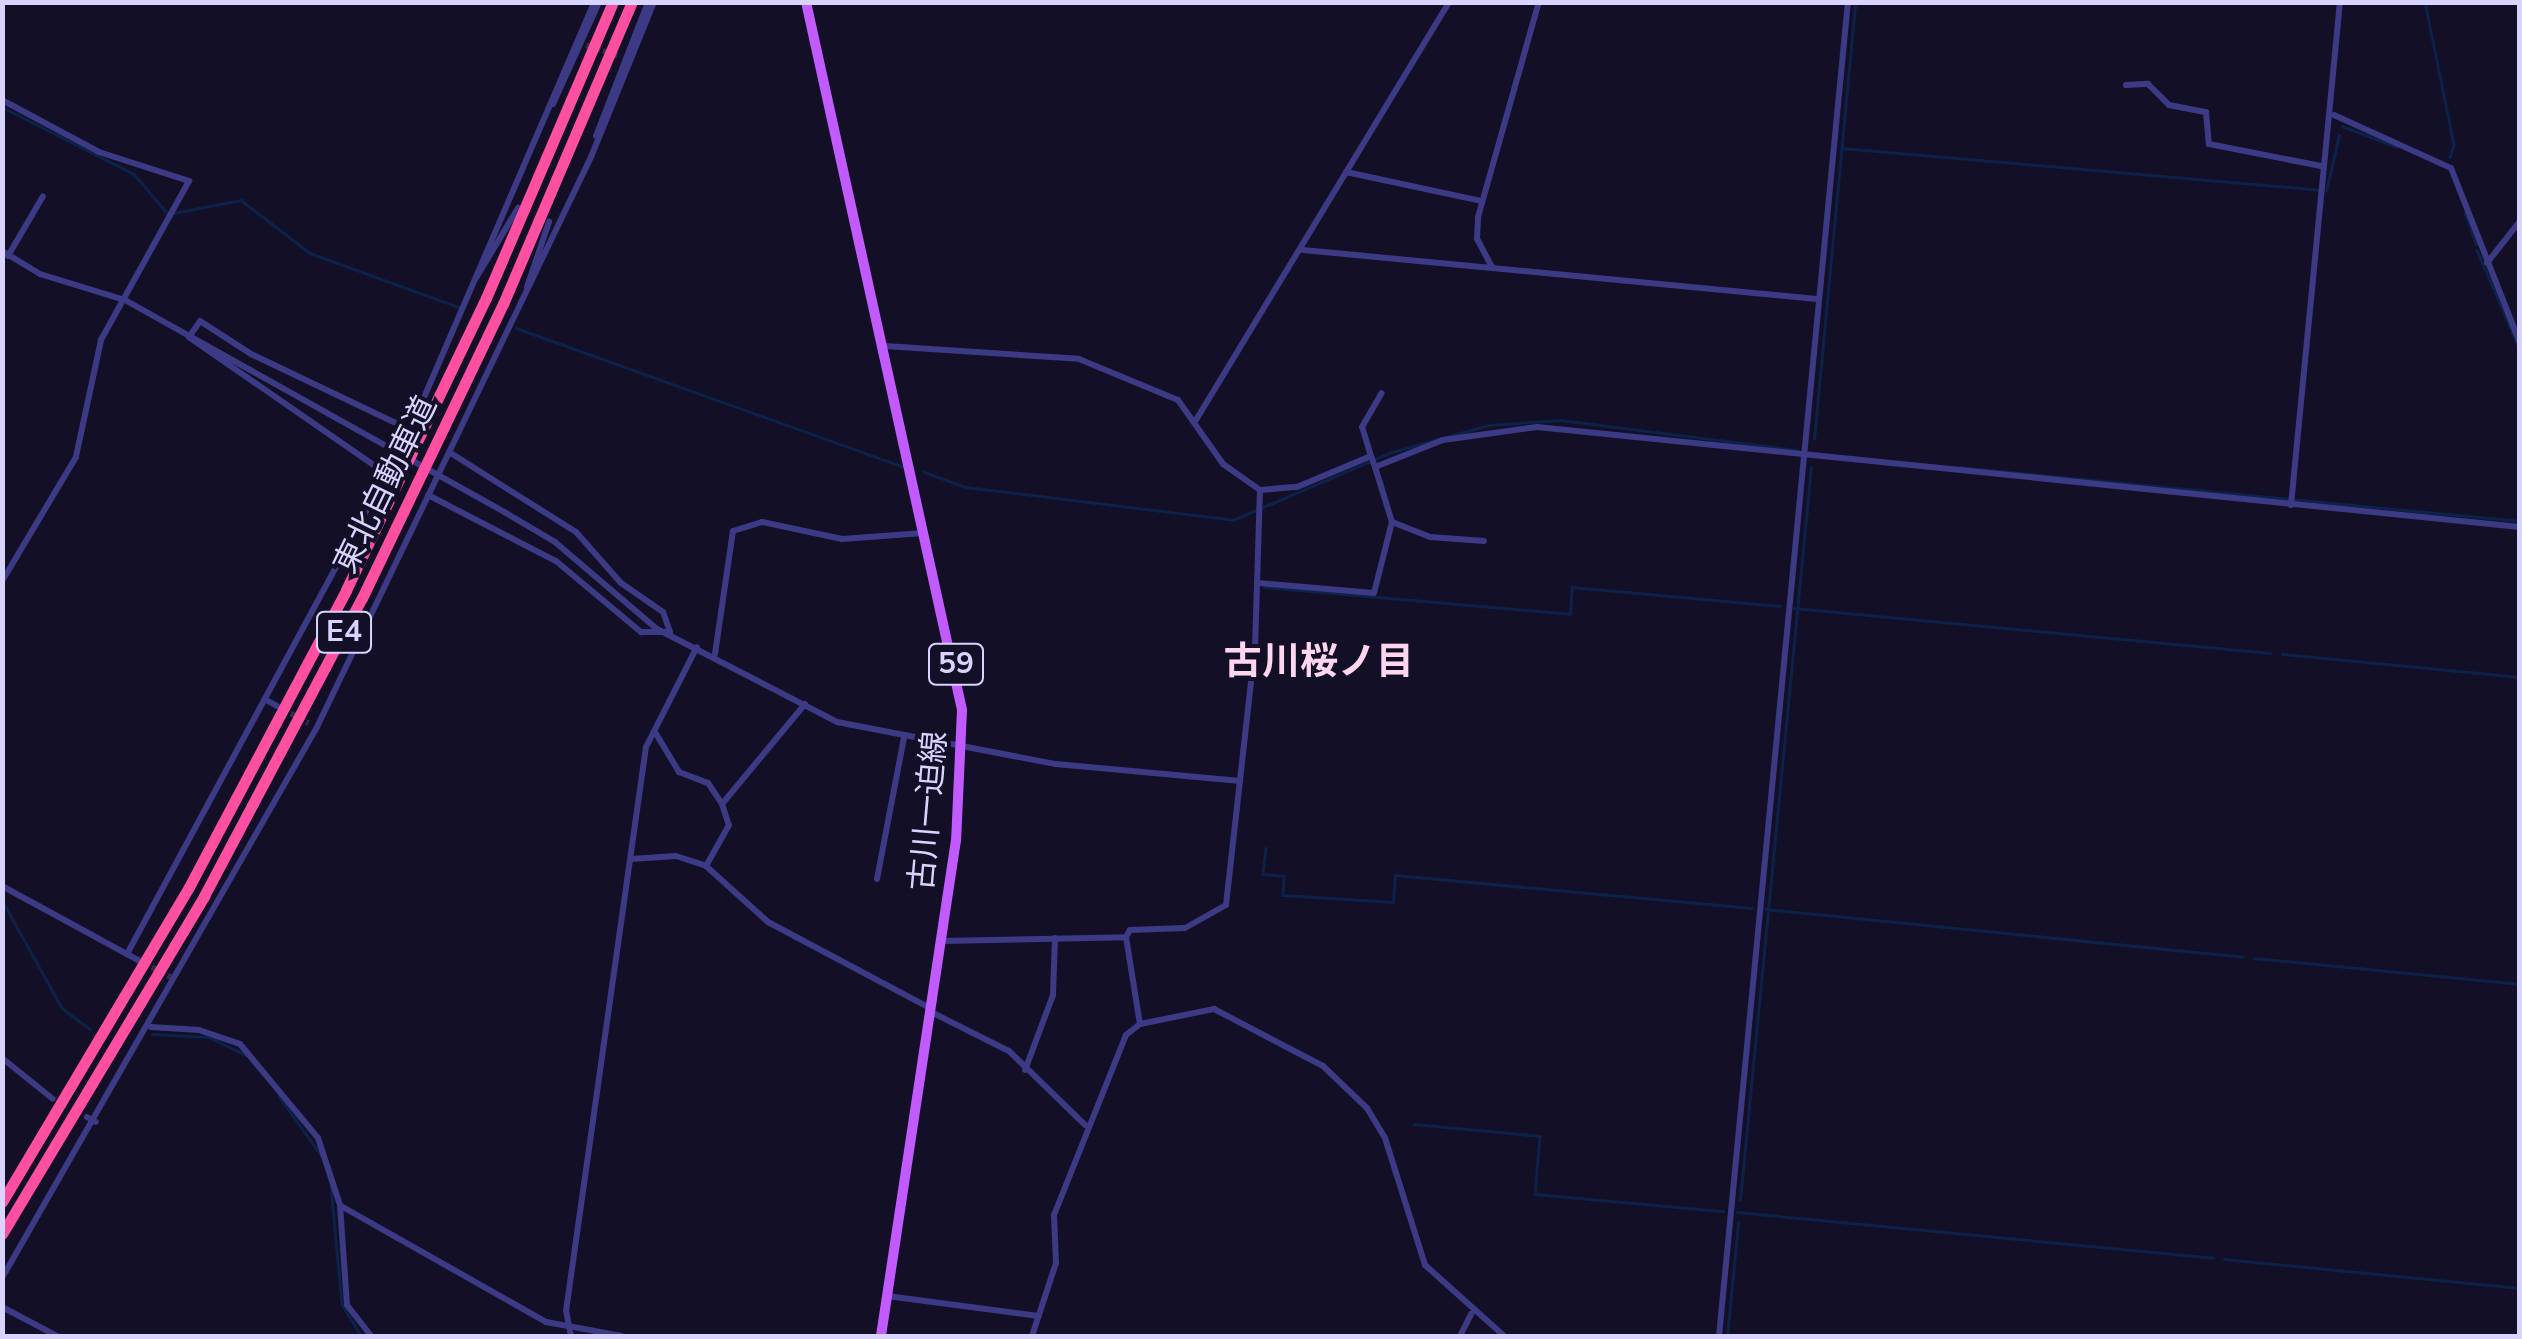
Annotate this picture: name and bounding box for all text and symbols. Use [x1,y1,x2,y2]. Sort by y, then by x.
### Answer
street label: 東北自動車道 [327,390,445,580]
road number: E4 [314,607,374,657]
road number: 59 [926,639,986,689]
district label: 古川桜ノ目 [1224,639,1414,685]
street label: 古川一迫線 [903,730,955,892]

